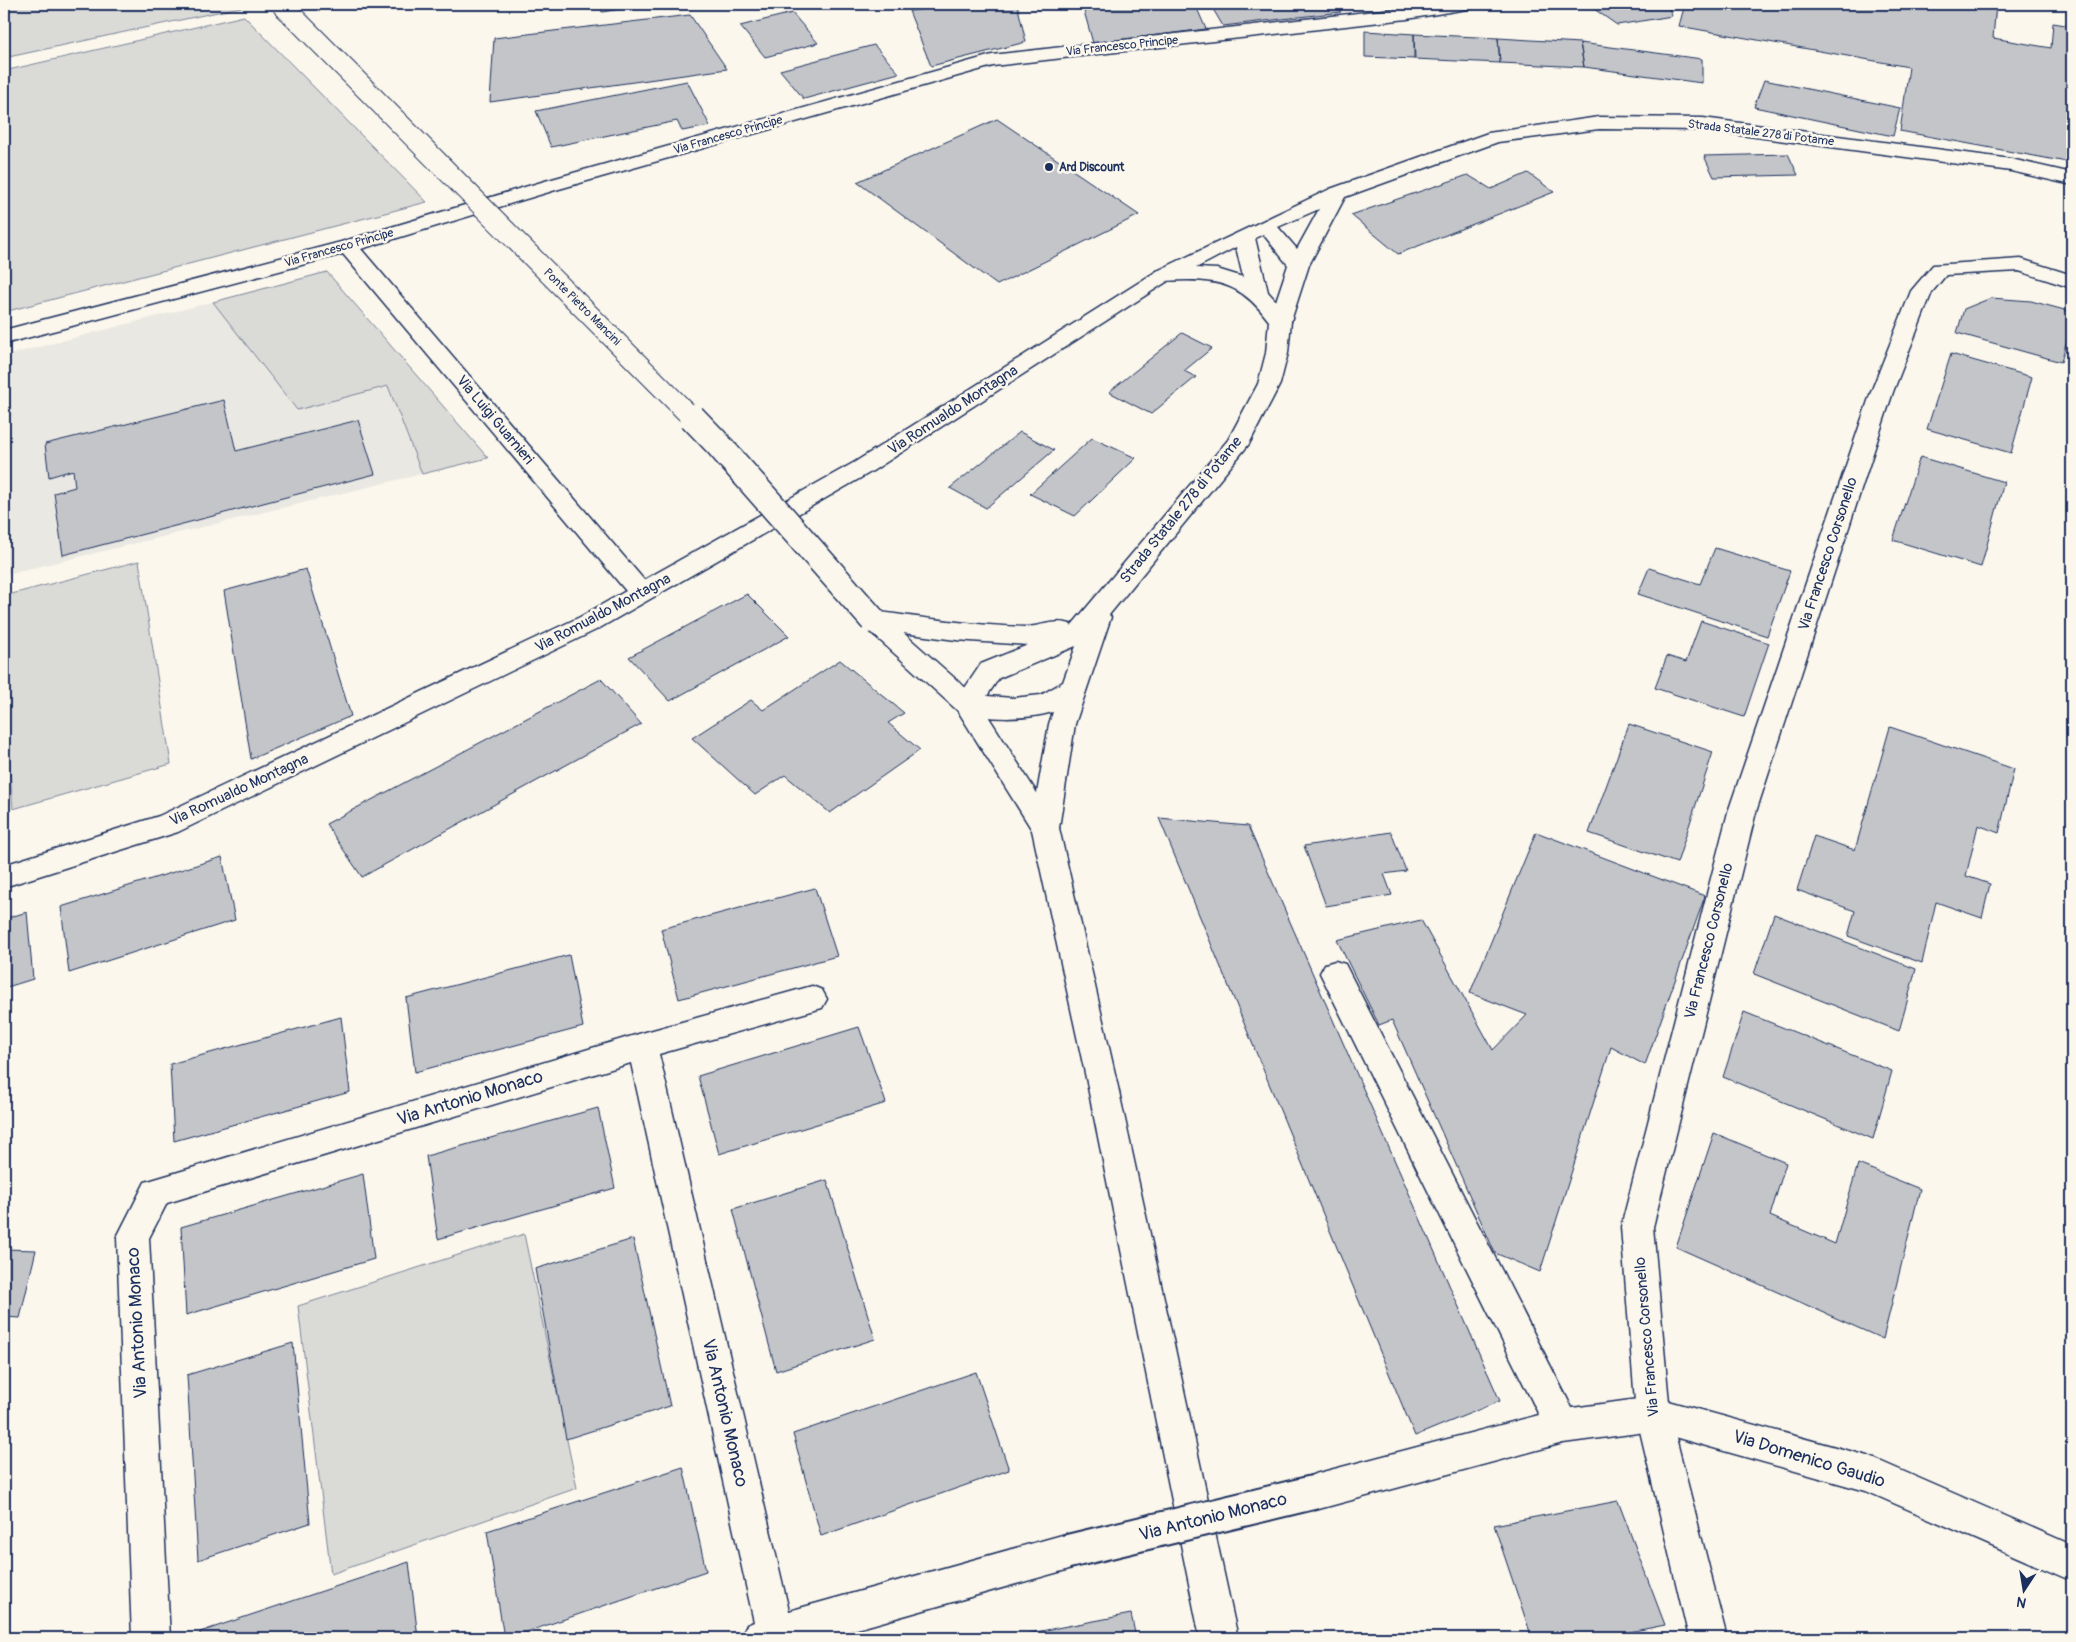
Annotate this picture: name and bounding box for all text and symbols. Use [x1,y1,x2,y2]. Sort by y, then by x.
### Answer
street label: Via Francesco Principe [1065,33,1179,59]
street label: Via Francesco Principe [672,112,784,158]
street label: Strada Statale 278 di Potame [1687,117,1835,149]
place label: Ard Discount [1059,160,1126,175]
marker: Ard Discount [1043,161,1055,173]
street label: Via Francesco Principe [283,225,395,271]
street label: Ponte Pietro Mancini [540,265,624,349]
street label: Via Romualdo Montagna [884,361,1022,459]
street label: Via Luigi Guarnieri [452,372,538,469]
street label: Strada Statale 278 di Potame [1116,432,1247,587]
street label: Via Francesco Corsonello [1794,475,1862,633]
street label: Via Romualdo Montagna [532,569,674,657]
street label: Via Romualdo Montagna [167,749,311,831]
street label: Via Francesco Corsonello [1680,861,1738,1021]
street label: Via Antonio Monaco [394,1065,546,1131]
street label: Via Antonio Monaco [122,1246,152,1399]
street label: Via Francesco Corsonello [1631,1256,1663,1418]
street label: Via Antonio Monaco [697,1337,753,1490]
street label: Via Domenico Gaudio [1730,1425,1888,1493]
street label: Via Antonio Monaco [1137,1487,1290,1546]
north arrow [1998,1564,2048,1614]
text: N [2015,1593,2028,1612]

